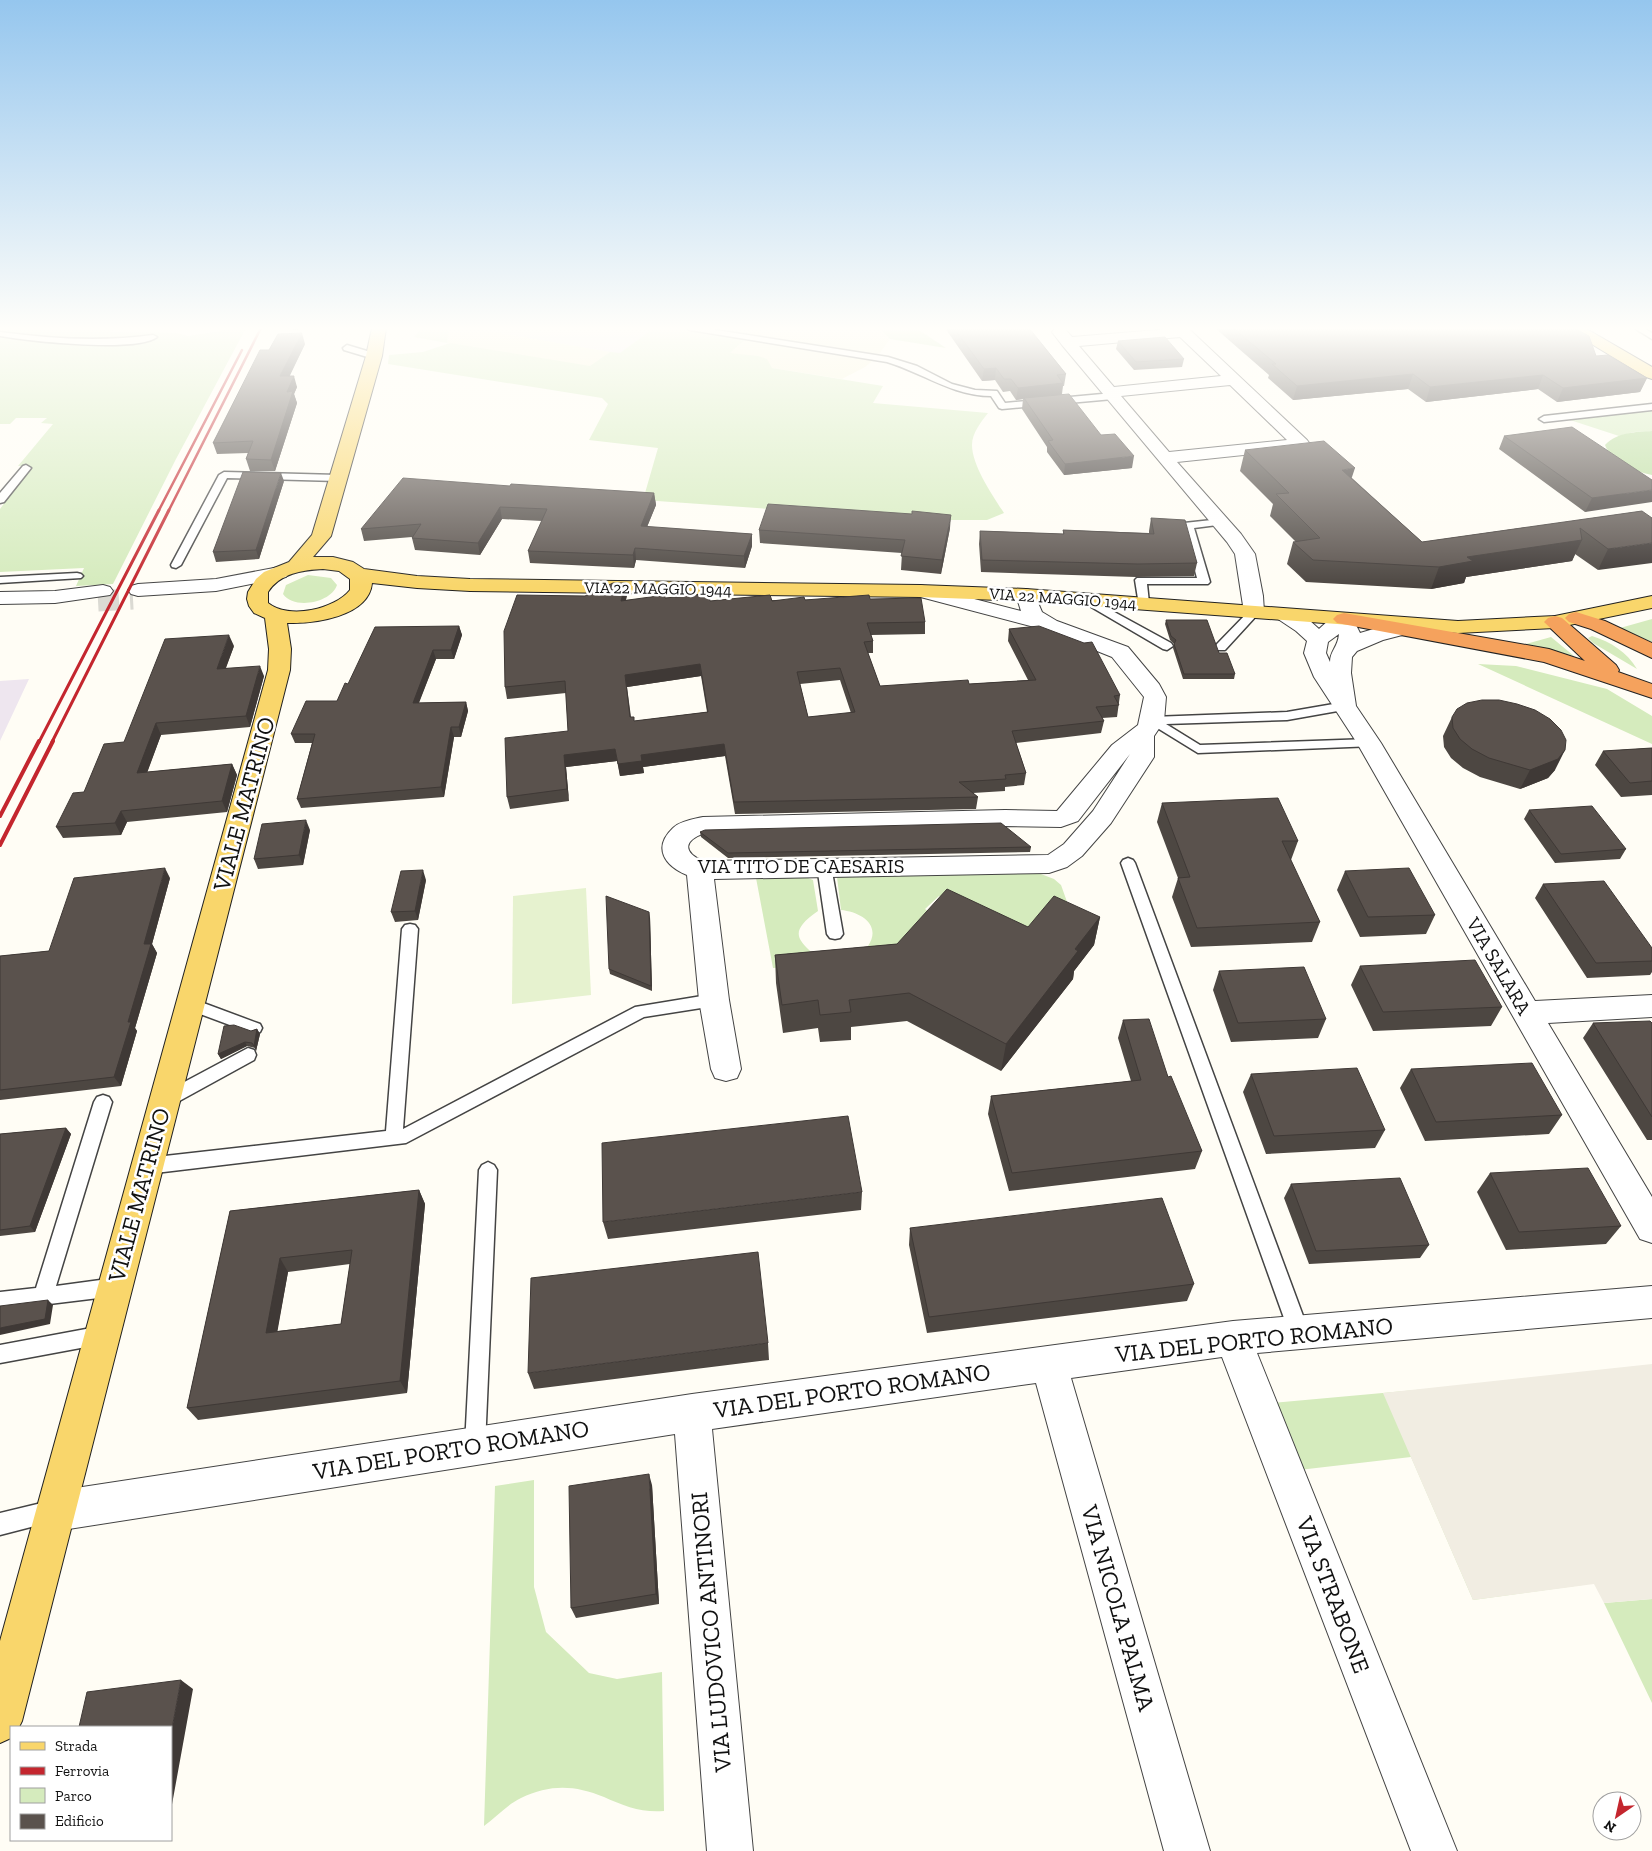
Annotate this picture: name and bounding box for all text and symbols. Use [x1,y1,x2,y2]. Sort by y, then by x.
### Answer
street label: VIA 22 MAGGIO 1944 [583,578,732,599]
street label: VIA 22 MAGGIO 1944 [988,584,1138,613]
street label: VIALE MATRINO [206,714,281,895]
street label: VIA TITO DE CAESARIS [697,854,904,878]
street label: VIA SALARA [1461,912,1537,1020]
street label: VIALE MATRINO [101,1105,176,1286]
street label: VIA DEL PORTO ROMANO [1113,1311,1394,1369]
street label: VIA DEL PORTO ROMANO [711,1357,992,1424]
street label: VIA DEL PORTO ROMANO [310,1413,591,1486]
street label: VIA LUDOVICO ANTINORI [684,1491,737,1774]
street label: VIA NICOLA PALMA [1075,1501,1162,1714]
street label: VIA STRABONE [1290,1512,1377,1677]
legend [10,1726,172,1841]
text: Strada [55,1737,98,1755]
text: Ferrovia [55,1762,109,1780]
text: Parco [55,1787,92,1805]
north arrow [1592,1791,1642,1841]
text: Edificio [55,1812,104,1830]
text: N [1601,1816,1619,1836]

